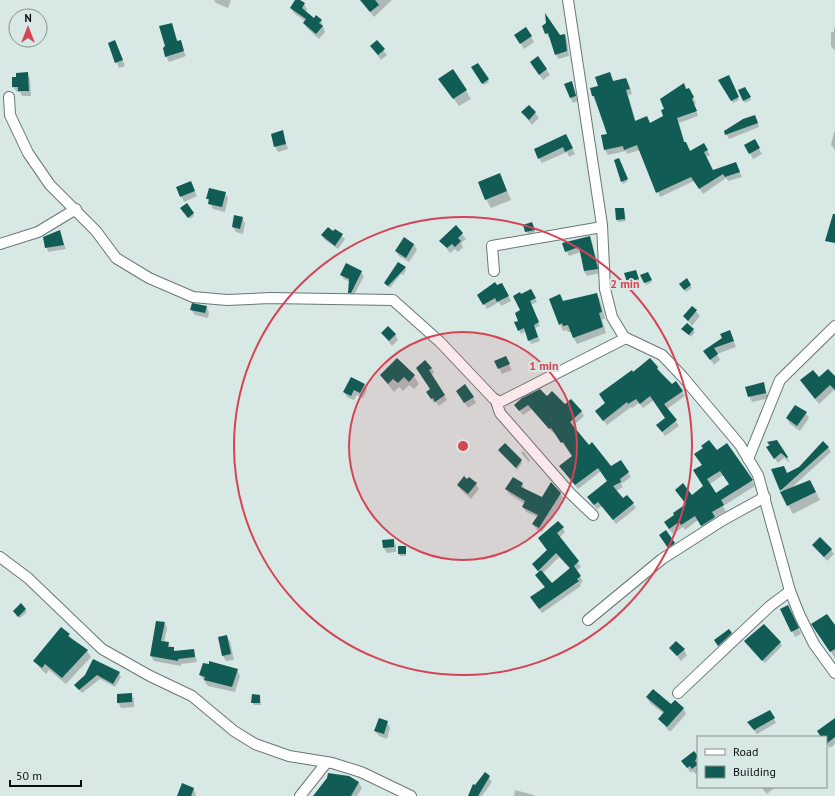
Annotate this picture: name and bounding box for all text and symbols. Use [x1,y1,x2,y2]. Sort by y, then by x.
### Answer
north arrow [8,8,48,48]
text: N [24,11,32,25]
text: 2 min [610,276,640,291]
text: 1 min [529,358,559,373]
centre of rings [456,439,470,453]
legend [697,736,827,788]
text: Road [733,744,758,759]
scale bar [10,762,81,788]
text: Building [733,764,776,779]
text: 50 m [16,768,42,783]

